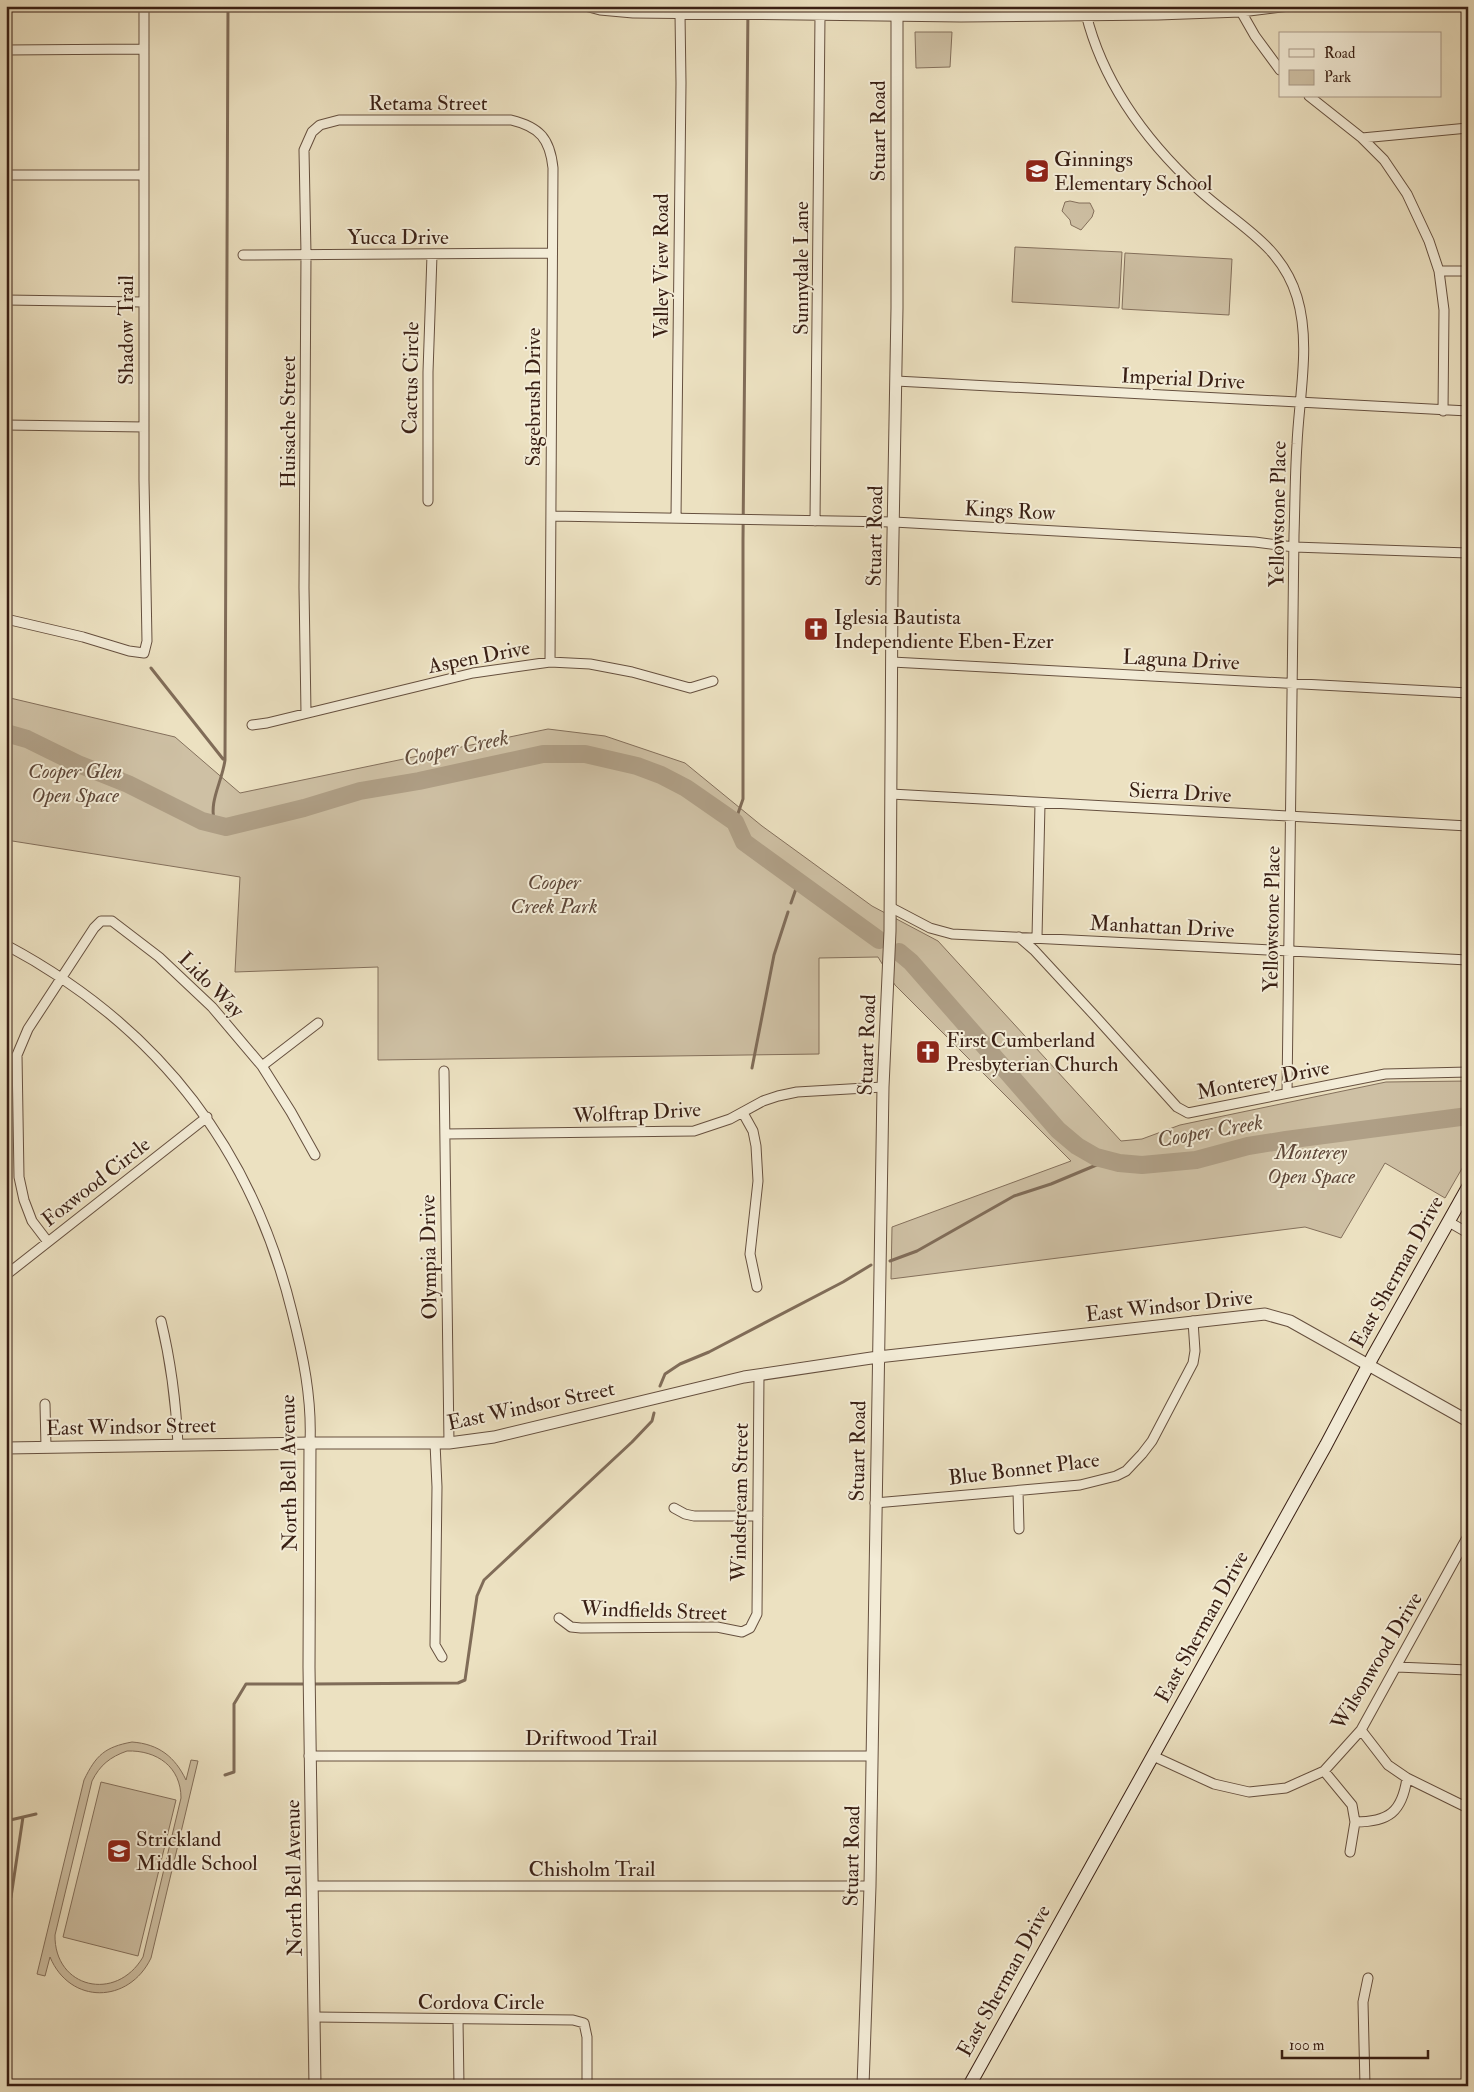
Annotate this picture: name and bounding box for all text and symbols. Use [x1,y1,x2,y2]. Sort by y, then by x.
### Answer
legend [1279,32,1442,98]
text: Road [1324,44,1356,63]
text: Park [1324,68,1351,87]
street label: Stuart Road [865,80,892,181]
street label: Retama Street [368,90,488,117]
place label: Ginnings Elementary School [1054,146,1213,197]
school or university icon: Ginnings Elementary School [1024,158,1050,184]
street label: Valley View Road [648,193,675,339]
street label: Sunnydale Lane [788,201,815,335]
street label: Yucca Drive [347,224,449,251]
street label: Shadow Trail [113,275,140,385]
street label: Cactus Circle [397,321,425,435]
street label: Sagebrush Drive [520,327,547,467]
street label: Huisache Street [275,356,302,488]
street label: Imperial Drive [1120,362,1246,396]
street label: Yellowstone Place [1263,440,1293,587]
street label: Stuart Road [861,485,889,587]
street label: Kings Row [964,495,1057,527]
place label: Iglesia Bautista Independiente Eben-Ezer [834,604,1054,655]
church icon: Iglesia Bautista Independiente Eben-Ezer [803,616,829,642]
street label: Aspen Drive [425,634,532,680]
street label: Laguna Drive [1122,643,1240,677]
water label: Cooper Creek [401,723,511,773]
park label: Cooper Glen Open Space [28,758,122,809]
street label: Sierra Drive [1128,777,1232,809]
street label: Yellowstone Place [1257,845,1287,992]
park label: Cooper Creek Park [510,869,598,920]
street label: Manhattan Drive [1089,910,1235,944]
street label: Lido Way [172,946,250,1024]
street label: Stuart Road [852,993,882,1096]
place label: First Cumberland Presbyterian Church [946,1027,1118,1078]
church icon: First Cumberland Presbyterian Church [915,1039,941,1065]
street label: Monterey Drive [1194,1054,1332,1106]
street label: Wolftrap Drive [571,1096,702,1130]
water label: Cooper Creek [1155,1108,1265,1154]
street label: Foxwood Circle [36,1131,156,1233]
park label: Monterey Open Space [1267,1139,1356,1190]
street label: East Sherman Drive [1344,1191,1450,1353]
street label: Olympia Drive [414,1194,444,1320]
street label: East Windsor Drive [1084,1284,1254,1328]
street label: East Windsor Street [445,1375,617,1437]
street label: North Bell Avenue [274,1394,304,1552]
street label: Stuart Road [844,1400,872,1502]
street label: East Windsor Street [46,1412,217,1442]
street label: Windstream Street [725,1422,755,1583]
street label: Blue Bonnet Place [947,1446,1101,1492]
street label: East Sherman Drive [1149,1546,1255,1708]
street label: Wilsonwood Drive [1325,1587,1429,1736]
street label: Windfields Street [579,1595,728,1627]
street label: Driftwood Trail [525,1725,658,1752]
street label: North Bell Avenue [279,1799,309,1957]
street label: Stuart Road [838,1805,866,1907]
place label: Strickland Middle School [136,1826,258,1877]
school or university icon: Strickland Middle School [106,1838,132,1864]
street label: Chisholm Trail [529,1856,656,1883]
street label: East Sherman Drive [951,1900,1057,2062]
street label: Cordova Circle [418,1989,545,2016]
scale bar [1282,2027,1428,2059]
text: 100 m [1289,2036,1325,2055]

